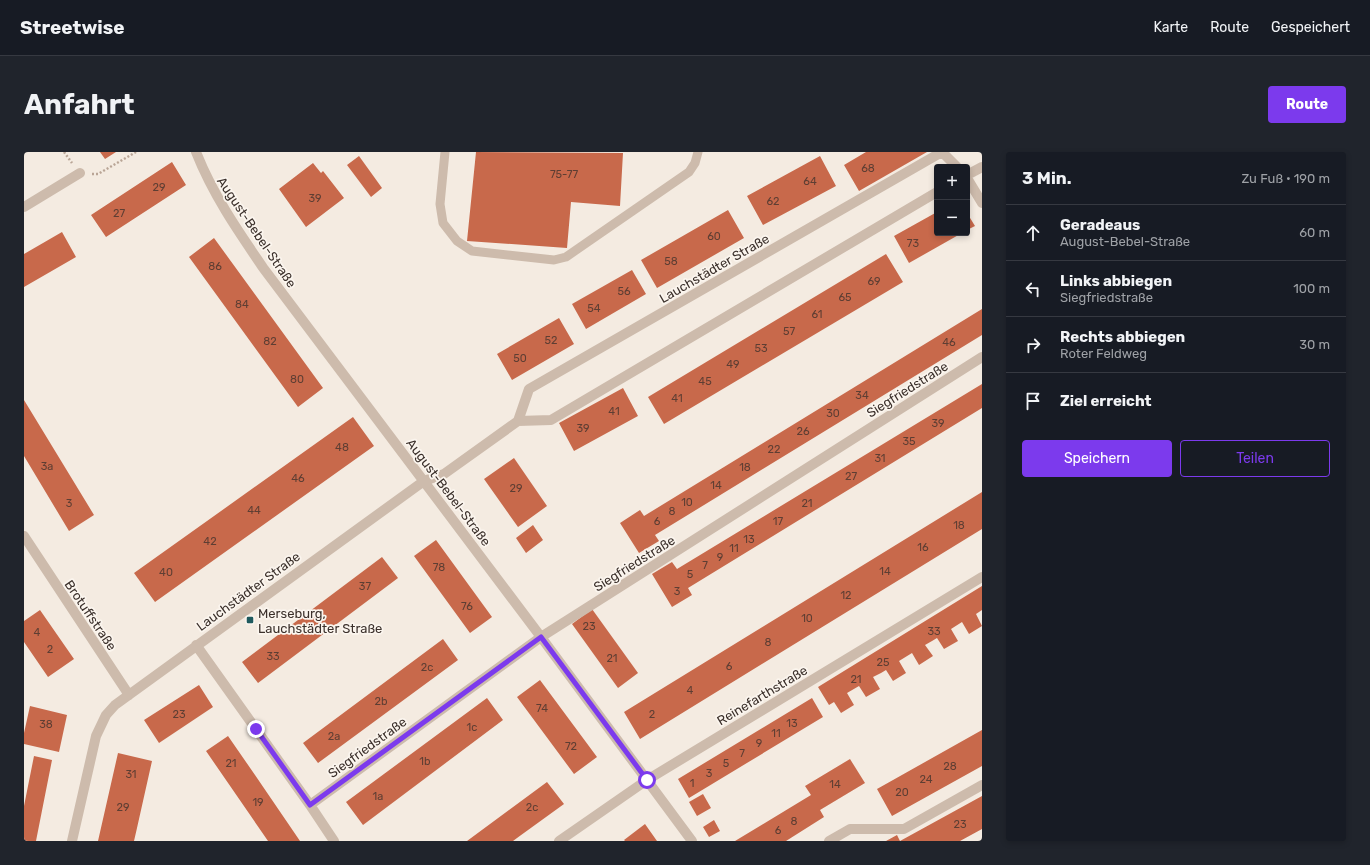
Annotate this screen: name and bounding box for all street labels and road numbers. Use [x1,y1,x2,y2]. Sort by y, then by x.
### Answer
street label: August-Bebel-Straße [213,174,299,291]
street label: Lauchstädter Straße [657,231,772,306]
street label: Siegfriedstraße [864,358,951,421]
street label: August-Bebel-Straße [403,436,494,549]
street label: Siegfriedstraße [591,532,678,595]
street label: Lauchstädter Straße [194,549,303,634]
street label: Brotuffstraße [62,577,120,653]
street label: Reinefarthstraße [714,663,810,728]
street label: Siegfriedstraße [325,714,410,782]

